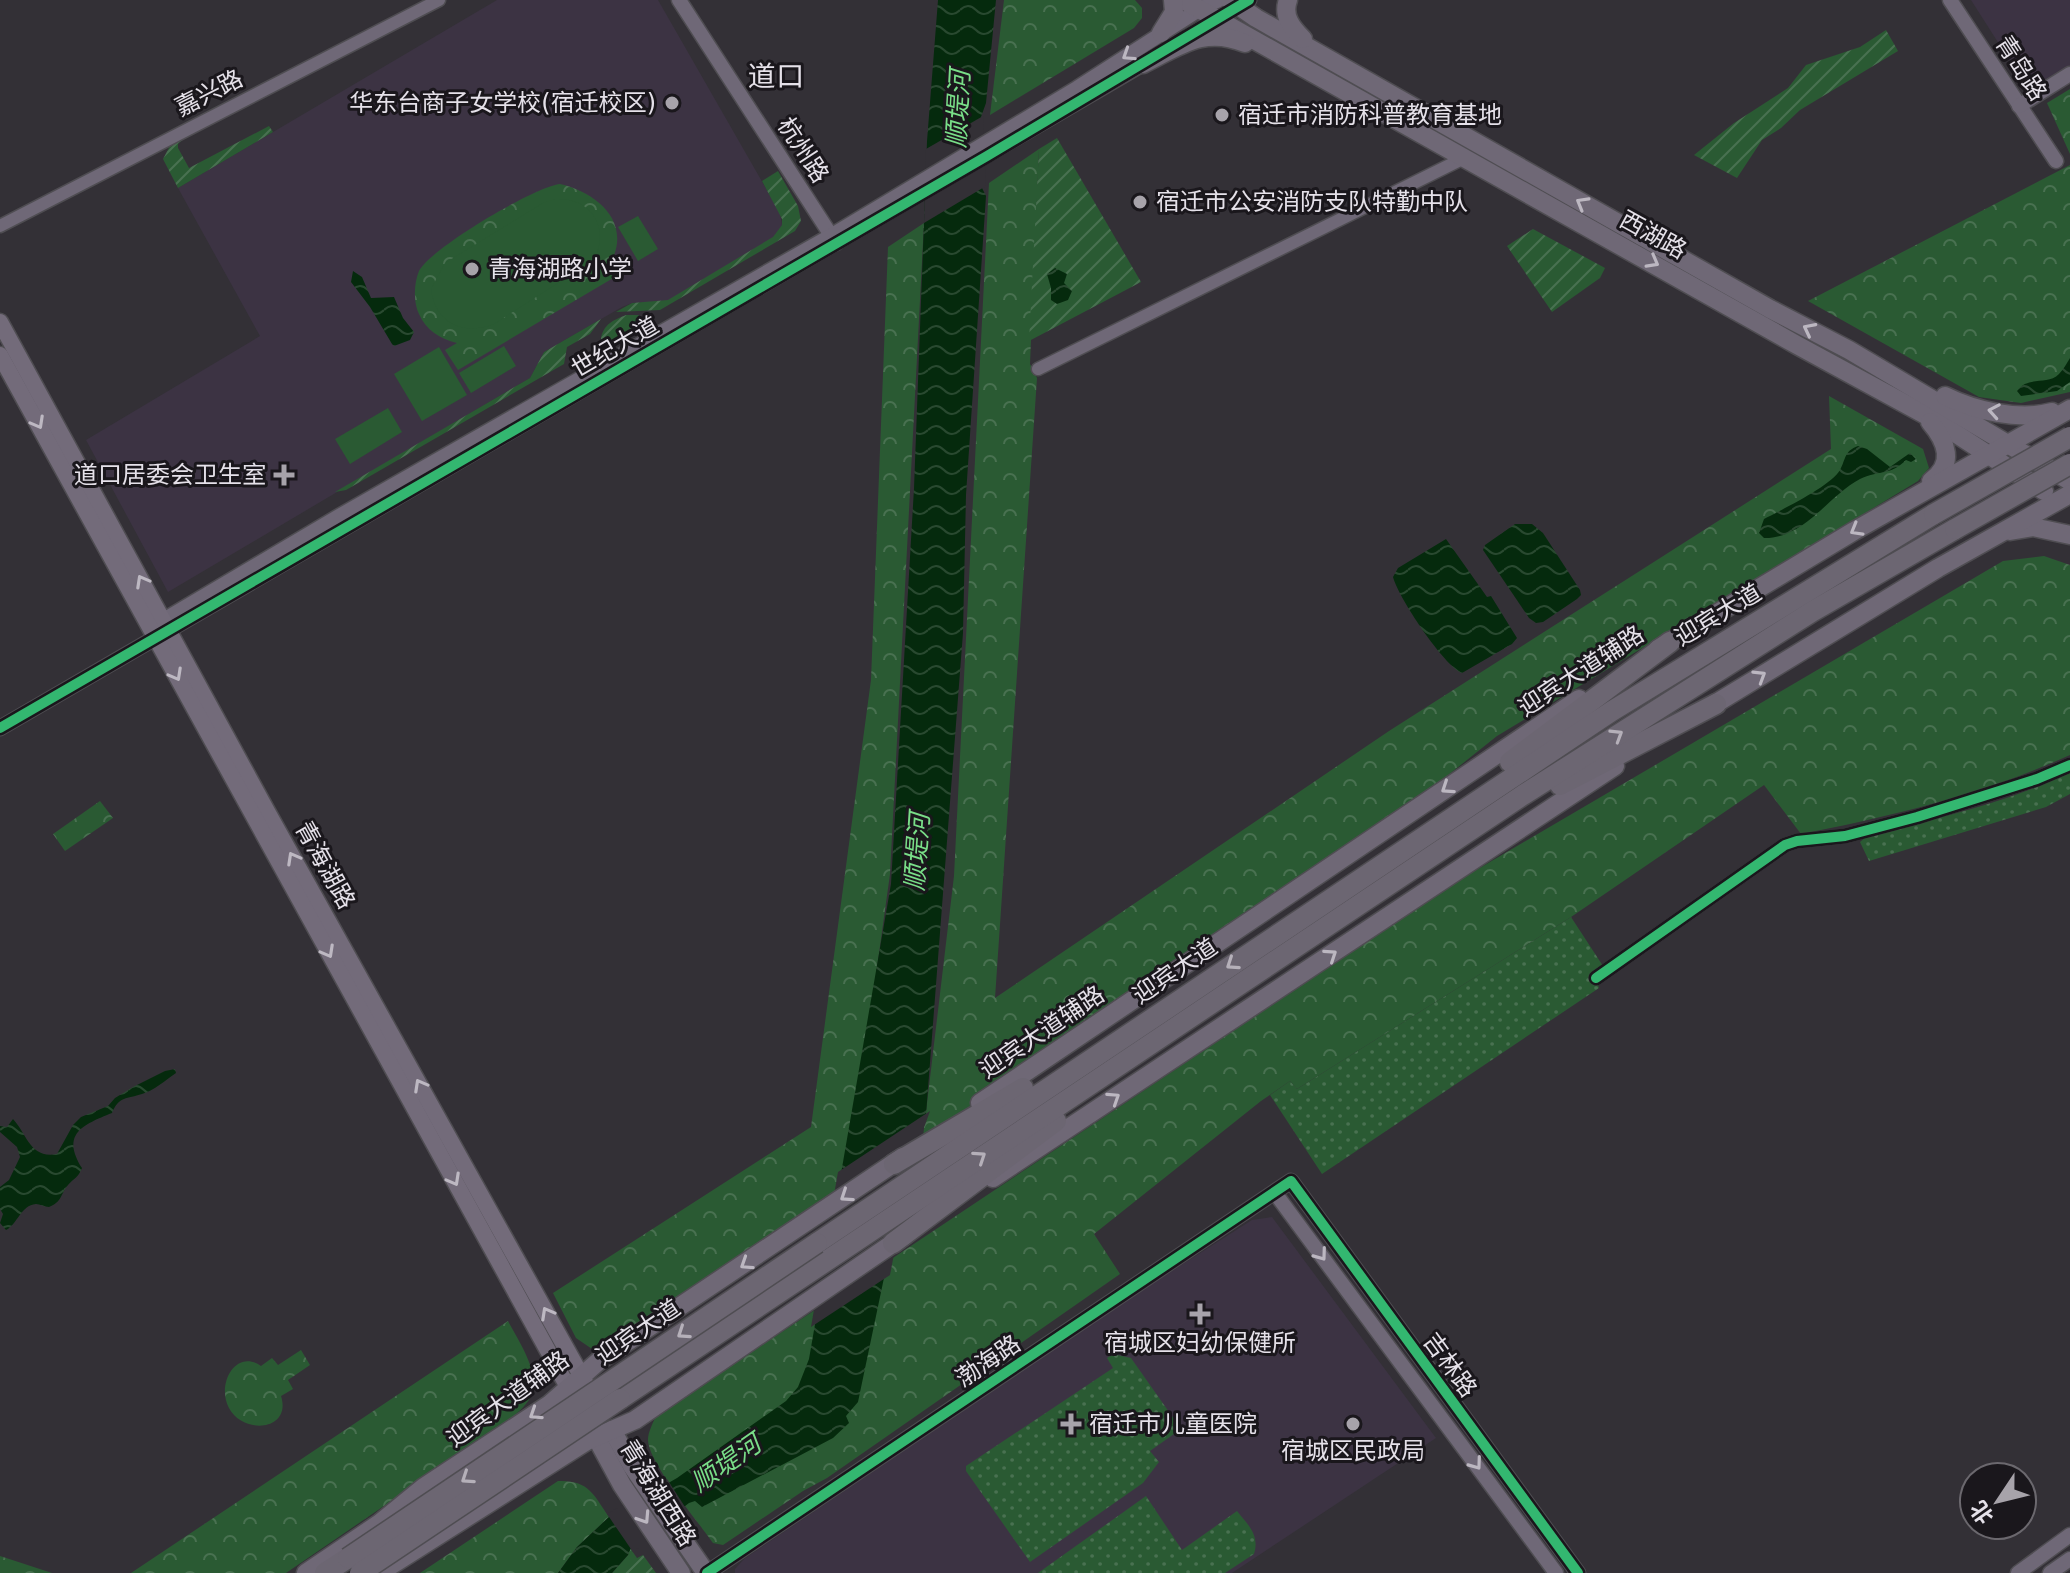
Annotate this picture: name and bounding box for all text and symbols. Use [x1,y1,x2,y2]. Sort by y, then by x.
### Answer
street label: 青岛路 [1990,30,2052,106]
one-way arrow [1123,45,1137,60]
district label: 道口 [748,60,804,93]
street label: 嘉兴路 [171,64,247,122]
water label: 顺堤河 [941,64,975,149]
place label: 华东台商子女学校(宿迁校区) [349,89,656,117]
marker: 华东台商子女学校(宿迁校区) [663,94,681,112]
place label: 宿迁市消防科普教育基地 [1238,101,1502,129]
marker: 宿迁市消防科普教育基地 [1213,106,1231,124]
street label: 杭州路 [772,112,834,188]
place label: 宿迁市公安消防支队特勤中队 [1156,188,1468,216]
marker: 宿迁市公安消防支队特勤中队 [1131,193,1149,211]
one-way arrow [1576,197,1591,213]
street label: 西湖路 [1615,205,1691,265]
one-way arrow [1645,253,1659,268]
place label: 青海湖路小学 [488,255,632,283]
marker: 青海湖路小学 [463,260,481,278]
street label: 世纪大道 [566,311,664,383]
one-way arrow [1802,323,1817,339]
one-way arrow [1987,403,2001,420]
one-way arrow [28,415,43,429]
place label: 道口居委会卫生室 [74,461,266,489]
marker: 道口居委会卫生室 [273,464,295,486]
one-way arrow [1850,520,1865,535]
one-way arrow [136,575,152,590]
street label: 迎宾大道 [1670,578,1766,652]
street label: 迎宾大道辅路 [1513,620,1649,722]
one-way arrow [166,667,182,681]
one-way arrow [1751,670,1766,685]
one-way arrow [1608,730,1623,745]
one-way arrow [1441,778,1455,793]
water label: 顺堤河 [899,807,935,892]
street label: 青海湖路 [289,816,361,914]
one-way arrow [288,852,303,867]
street label: 迎宾大道 [1127,933,1223,1009]
one-way arrow [319,944,334,959]
one-way arrow [1322,949,1336,964]
one-way arrow [1226,954,1241,969]
street label: 迎宾大道辅路 [974,980,1110,1084]
one-way arrow [415,1079,430,1094]
one-way arrow [1105,1093,1120,1108]
one-way arrow [971,1152,986,1167]
one-way arrow [444,1171,460,1186]
one-way arrow [841,1186,855,1201]
one-way arrow [1312,1247,1326,1261]
one-way arrow [740,1254,754,1269]
street label: 迎宾大道 [590,1294,686,1370]
marker: 宿城区妇幼保健所 [1189,1303,1211,1325]
one-way arrow [541,1306,556,1321]
one-way arrow [677,1323,691,1338]
street label: 吉林路 [1418,1328,1482,1402]
street label: 渤海路 [950,1329,1026,1393]
place label: 宿城区妇幼保健所 [1104,1329,1296,1357]
street label: 迎宾大道辅路 [442,1345,574,1453]
one-way arrow [529,1404,543,1419]
place label: 宿迁市儿童医院 [1089,1410,1257,1438]
marker: 宿迁市儿童医院 [1060,1413,1082,1435]
marker: 宿城区民政局 [1344,1415,1362,1433]
water label: 顺堤河 [685,1425,771,1498]
street label: 青海湖西路 [614,1435,702,1551]
place label: 宿城区民政局 [1281,1437,1425,1465]
one-way arrow [1466,1456,1480,1470]
north arrow [1958,1461,2038,1541]
one-way arrow [461,1468,476,1483]
text: 北 [1965,1496,1999,1528]
one-way arrow [634,1509,649,1524]

